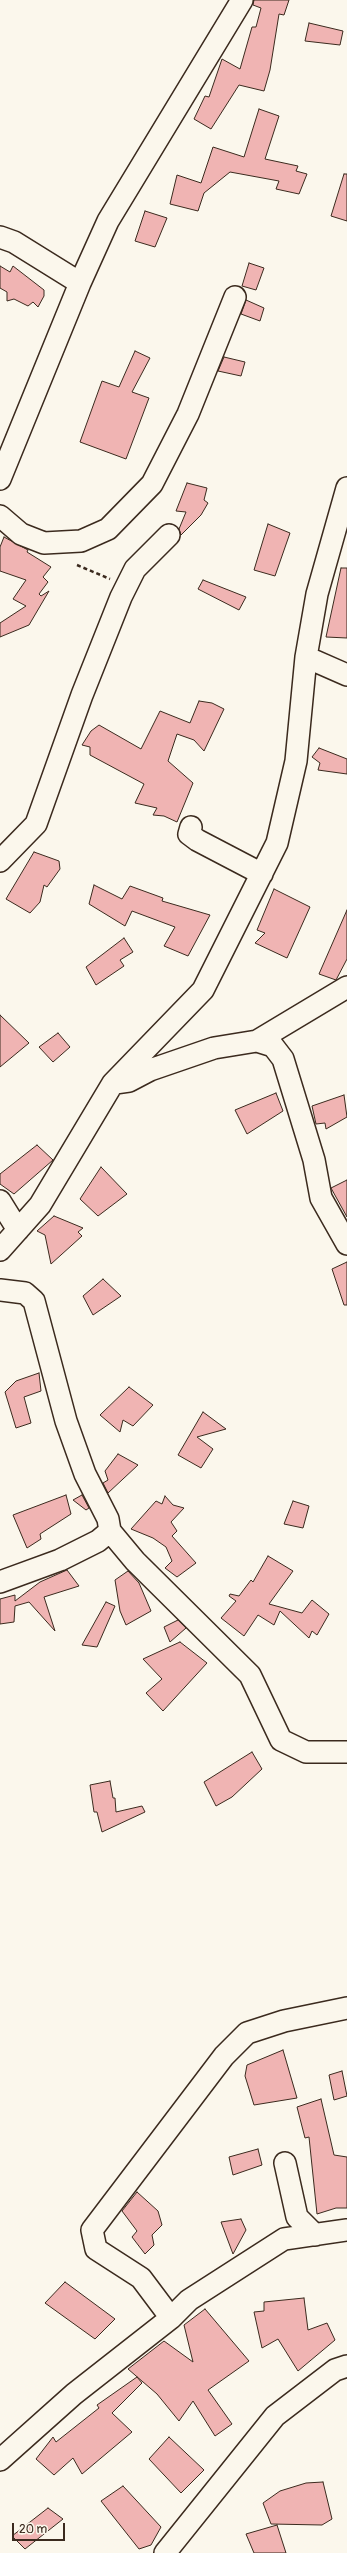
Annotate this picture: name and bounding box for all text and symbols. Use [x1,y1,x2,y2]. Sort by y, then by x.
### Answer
scale bar [14,2515,67,2541]
text: 20 m [19,2522,47,2537]

